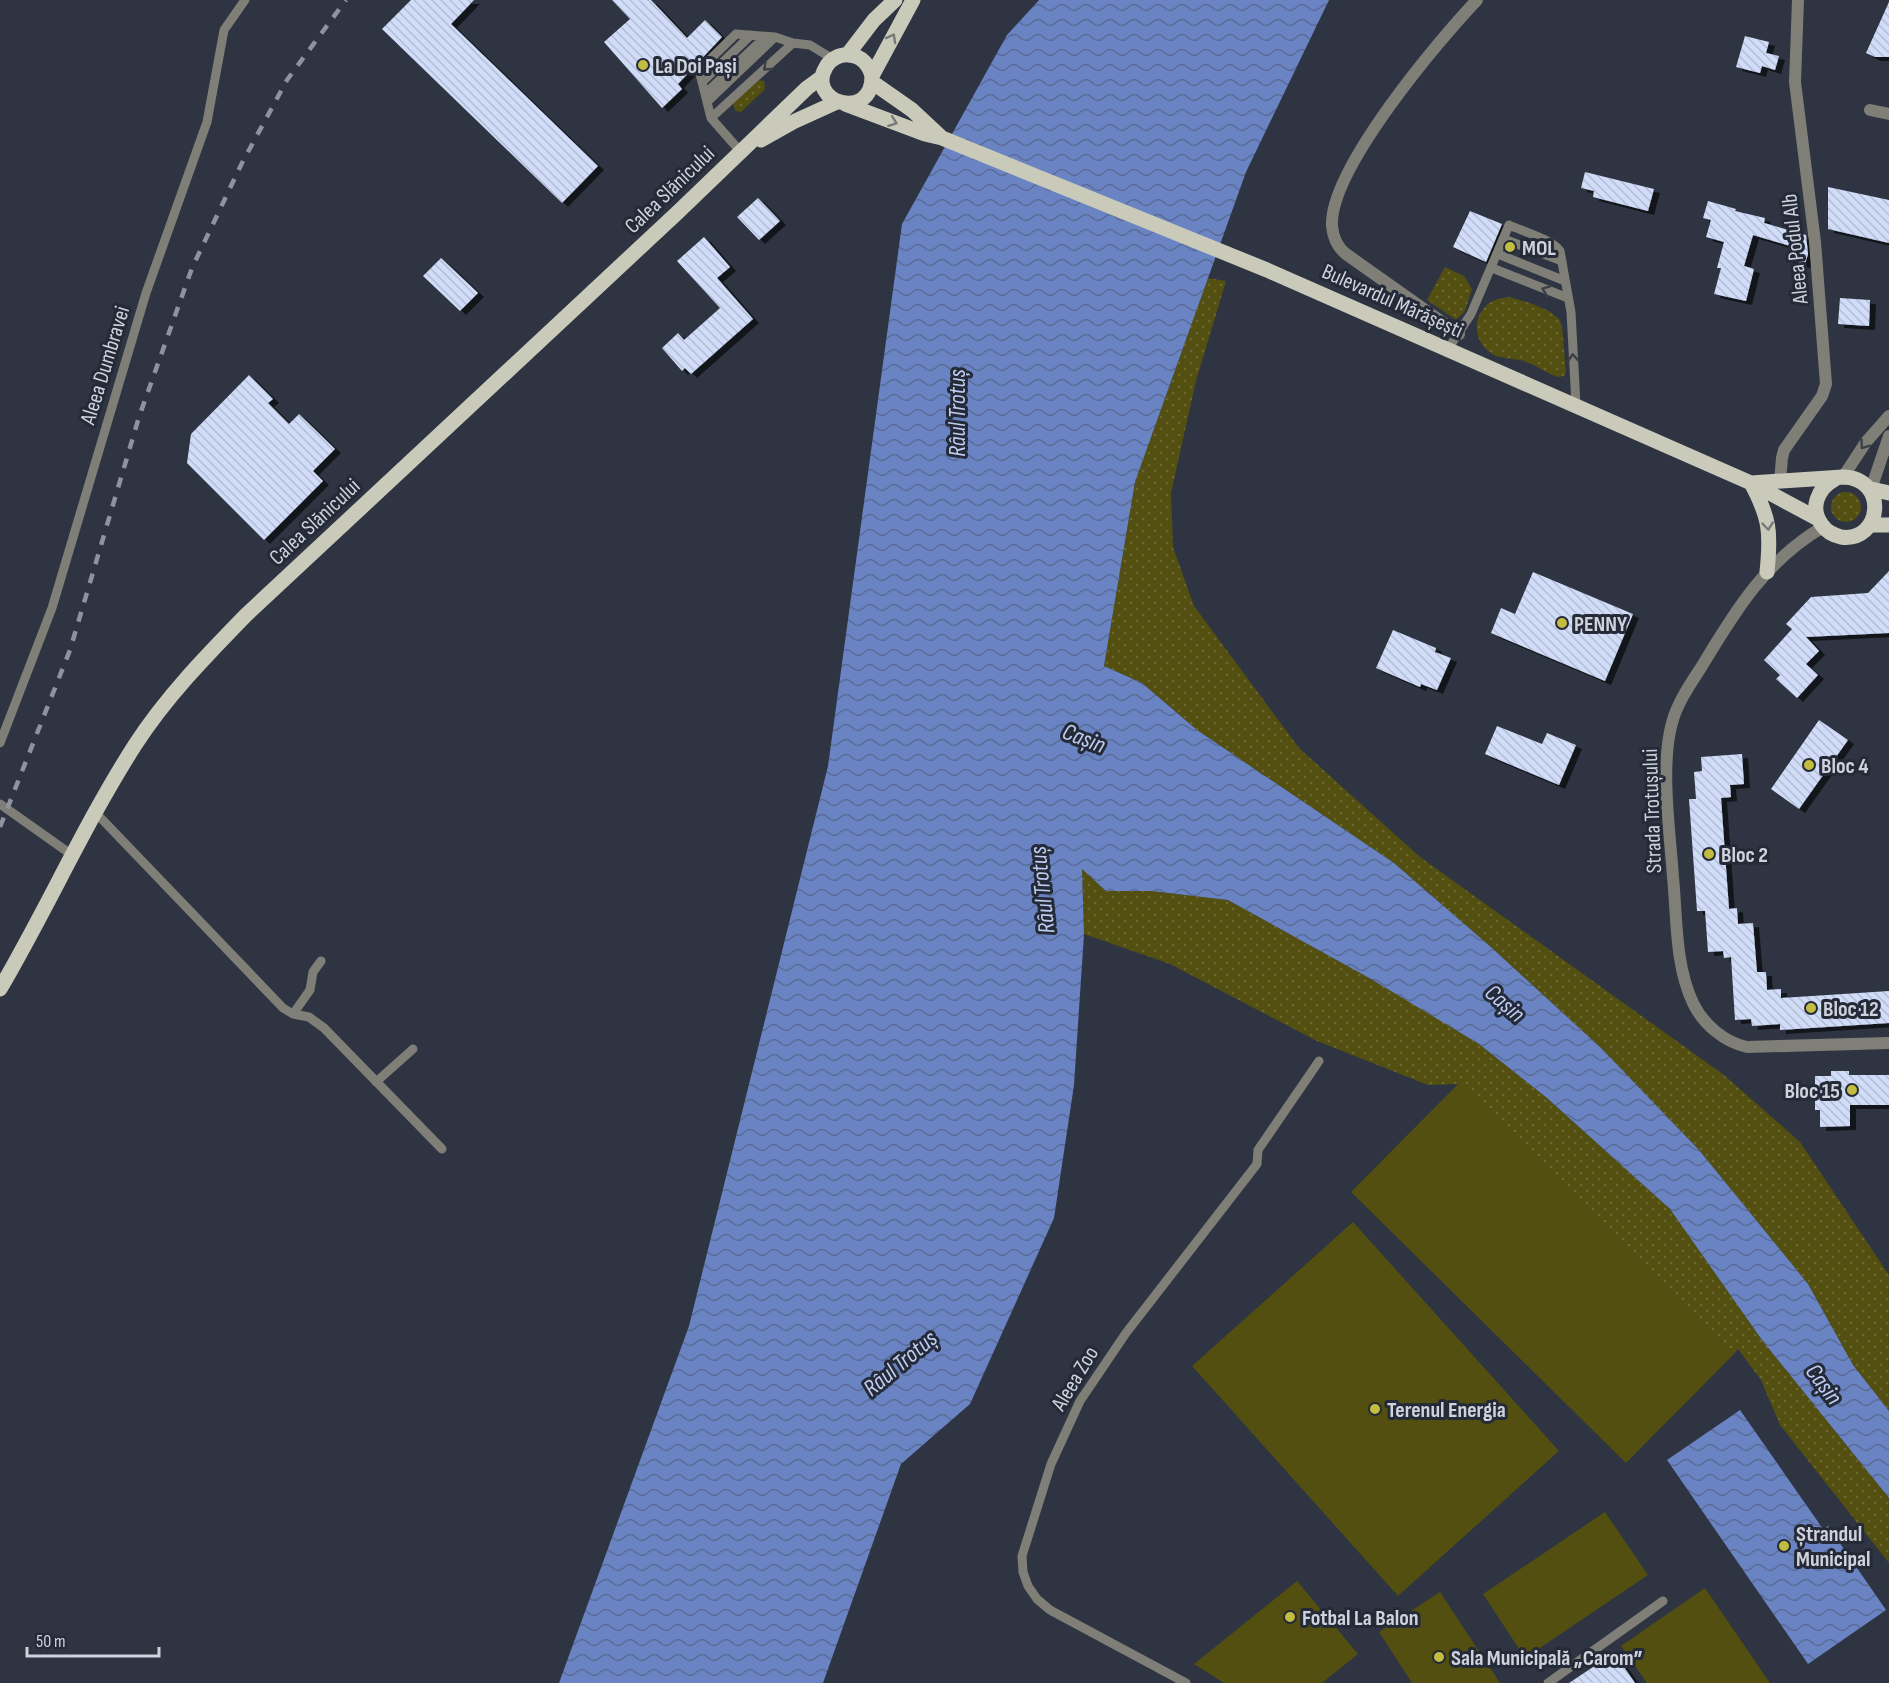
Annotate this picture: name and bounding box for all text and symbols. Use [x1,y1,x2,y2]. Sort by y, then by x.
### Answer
one-way arrow [885,34,897,44]
place label: La Doi Pași [655,53,737,80]
marker: La Doi Pași [636,58,650,72]
one-way arrow [763,60,773,71]
one-way arrow [887,115,898,127]
street label: Calea Slănicului [619,141,721,240]
street label: Aleea Podul Alb [1776,192,1815,306]
place label: MOL [1522,235,1556,262]
marker: MOL [1503,240,1517,254]
street label: Bulevardul Mărășești [1318,258,1467,345]
one-way arrow [1542,284,1552,297]
street label: Aleea Dumbravei [74,303,136,429]
one-way arrow [1567,354,1580,363]
water label: Râul Trotuș [943,369,972,457]
one-way arrow [1860,438,1871,449]
street label: Calea Slănicului [264,473,366,571]
one-way arrow [1761,521,1774,530]
place label: PENNY [1574,611,1628,638]
marker: PENNY [1555,616,1569,630]
water label: Cașin [1058,717,1109,760]
street label: Strada Trotușului [1637,748,1668,874]
place label: Bloc 4 [1821,753,1868,780]
marker: Bloc 4 [1802,758,1816,772]
place label: Bloc 2 [1721,842,1768,869]
water label: Râul Trotuș [1023,844,1061,935]
marker: Bloc 2 [1702,847,1716,861]
water label: Cașin [1479,978,1531,1029]
place label: Bloc 12 [1823,996,1879,1023]
marker: Bloc 12 [1804,1001,1818,1015]
place label: Bloc 15 [1784,1078,1840,1105]
marker: Bloc 15 [1845,1083,1859,1097]
water label: Râul Trotuș [857,1324,944,1403]
street label: Aleea Zoo [1045,1342,1105,1417]
water label: Cașin [1799,1358,1848,1411]
place label: Terenul Energia [1387,1397,1506,1424]
marker: Terenul Energia [1368,1402,1382,1416]
place label: Ștrandul Municipal [1796,1521,1871,1573]
marker: Ștrandul Municipal [1777,1539,1791,1553]
place label: Fotbal La Balon [1302,1605,1419,1632]
marker: Fotbal La Balon [1283,1610,1297,1624]
scale bar [27,1620,159,1658]
text: 50 m [36,1631,66,1652]
place label: Sala Municipală „Carom” [1451,1645,1643,1672]
marker: Sala Municipală „Carom” [1432,1650,1446,1664]

